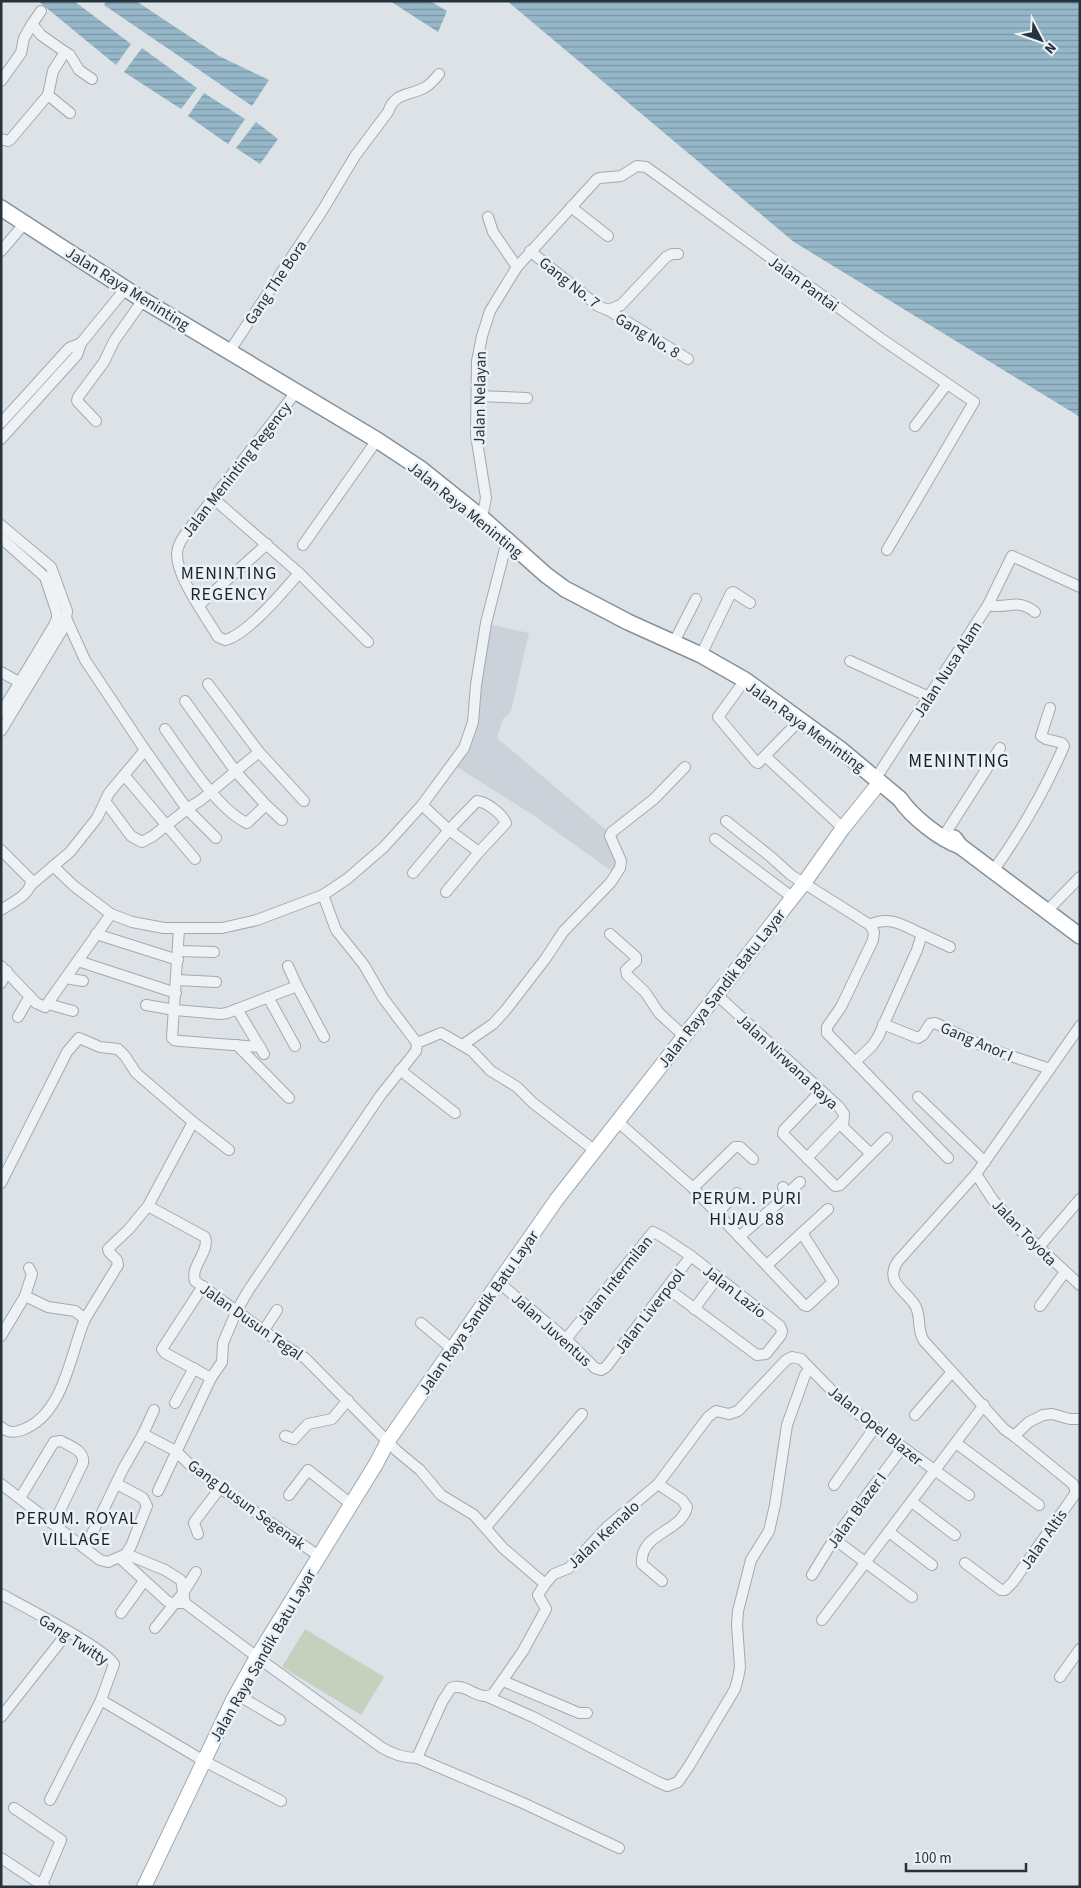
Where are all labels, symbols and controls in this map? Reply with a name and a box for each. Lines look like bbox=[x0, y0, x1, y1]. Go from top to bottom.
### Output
north arrow bbox=[1016, 15, 1066, 65]
text: N bbox=[1039, 38, 1061, 58]
street label: Gang The Bora bbox=[239, 236, 312, 329]
street label: Jalan Raya Meninting bbox=[61, 242, 194, 336]
street label: Jalan Pantai bbox=[764, 251, 843, 317]
street label: Gang No. 7 bbox=[534, 252, 605, 314]
street label: Gang No. 8 bbox=[611, 308, 684, 364]
street label: Jalan Nelayan bbox=[468, 351, 492, 445]
street label: Jalan Meninting Regency bbox=[177, 397, 297, 542]
street label: Jalan Raya Meninting bbox=[403, 456, 528, 563]
district label: MENINTING REGENCY bbox=[181, 561, 277, 607]
street label: Jalan Nusa Alam bbox=[908, 617, 987, 722]
street label: Jalan Raya Meninting bbox=[741, 676, 870, 778]
district label: MENINTING bbox=[908, 748, 1010, 775]
street label: Jalan Raya Sandik Batu Layar bbox=[653, 904, 791, 1073]
street label: Jalan Nirwana Raya bbox=[732, 1009, 843, 1115]
street label: Gang Anor I bbox=[937, 1017, 1016, 1067]
district label: PERUM. PURI HIJAU 88 bbox=[692, 1186, 802, 1232]
street label: Jalan Toyota bbox=[987, 1195, 1062, 1271]
street label: Jalan Raya Sandik Batu Layar bbox=[414, 1226, 544, 1399]
street label: Jalan Intermilan bbox=[572, 1231, 658, 1330]
street label: Jalan Lazio bbox=[698, 1260, 771, 1324]
street label: Jalan Liverpool bbox=[609, 1264, 690, 1359]
street label: Jalan Dusun Tegal bbox=[196, 1278, 307, 1366]
street label: Jalan Juventus bbox=[506, 1288, 596, 1372]
street label: Jalan Opel Blazer bbox=[823, 1381, 928, 1471]
street label: Gang Dusun Segenak bbox=[183, 1455, 310, 1555]
street label: Jalan Blazer I bbox=[822, 1468, 892, 1553]
street label: Jalan Kemalo bbox=[563, 1496, 644, 1574]
street label: Jalan Altis bbox=[1015, 1505, 1073, 1574]
district label: PERUM. ROYAL VILLAGE bbox=[15, 1506, 139, 1552]
street label: Jalan Raya Sandik Batu Layar bbox=[204, 1565, 322, 1746]
street label: Gang Twitty bbox=[34, 1609, 113, 1671]
scale bar bbox=[906, 1840, 1026, 1872]
text: 100 m bbox=[914, 1848, 952, 1869]

